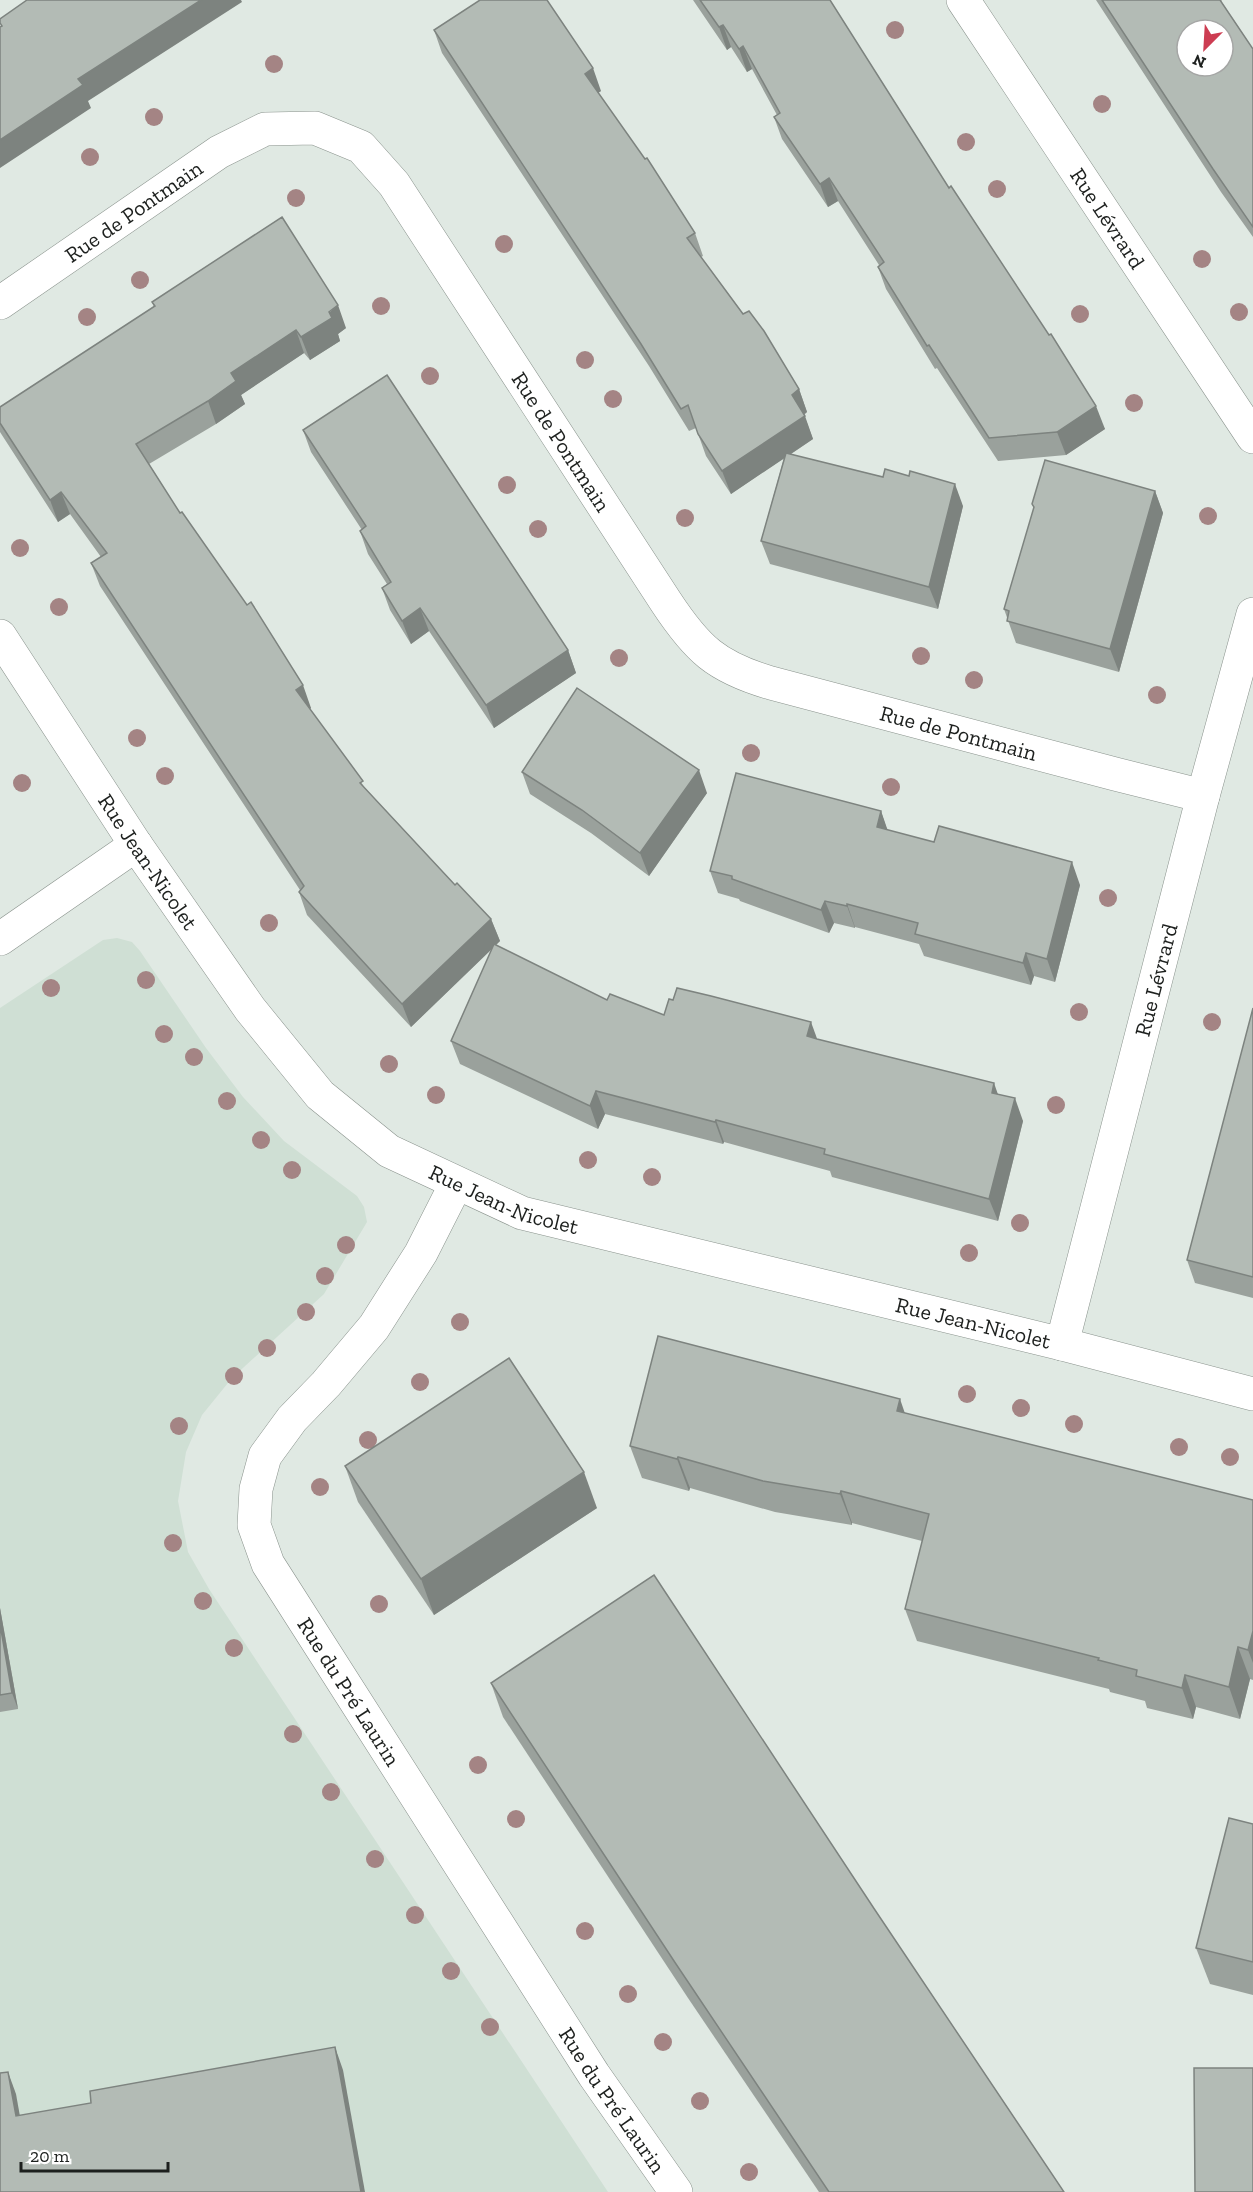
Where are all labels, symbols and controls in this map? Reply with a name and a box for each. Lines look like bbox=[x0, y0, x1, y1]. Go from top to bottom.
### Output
north arrow bbox=[1175, 18, 1235, 78]
text: N bbox=[1190, 50, 1209, 72]
street label: Rue de Pontmain bbox=[60, 154, 208, 268]
street label: Rue Lévrard bbox=[1064, 163, 1151, 274]
street label: Rue de Pontmain bbox=[506, 367, 617, 517]
street label: Rue de Pontmain bbox=[877, 699, 1040, 767]
street label: Rue Jean-Nicolet bbox=[92, 789, 204, 936]
street label: Rue Lévrard bbox=[1129, 921, 1184, 1039]
street label: Rue Jean-Nicolet bbox=[425, 1159, 582, 1240]
street label: Rue Jean-Nicolet bbox=[893, 1291, 1054, 1355]
street label: Rue du Pré Laurin bbox=[292, 1612, 406, 1771]
street label: Rue du Pré Laurin bbox=[553, 2022, 672, 2179]
scale bar bbox=[21, 2135, 168, 2173]
text: 20 m bbox=[30, 2145, 70, 2167]

